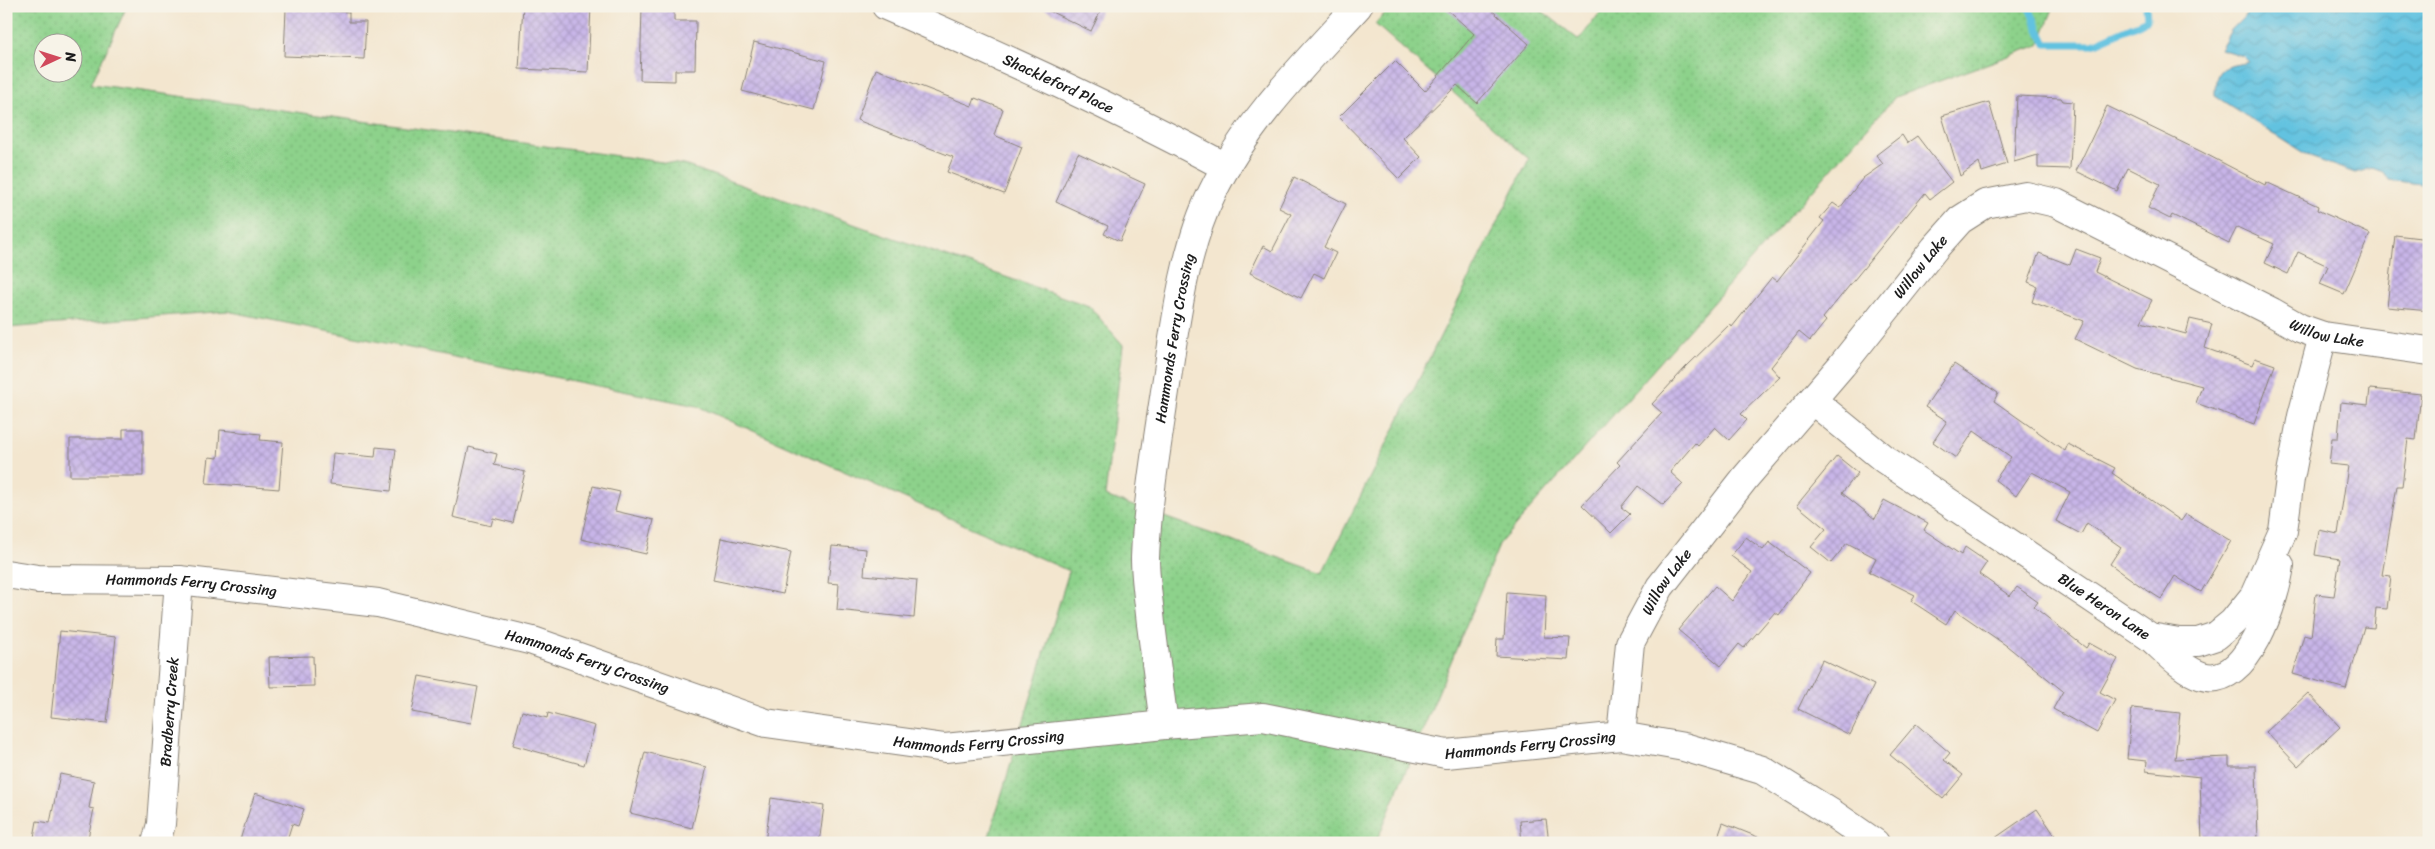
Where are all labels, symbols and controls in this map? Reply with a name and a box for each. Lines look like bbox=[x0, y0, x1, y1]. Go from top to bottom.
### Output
north arrow bbox=[32, 32, 82, 82]
street label: Shackleford Place bbox=[998, 46, 1119, 121]
text: N bbox=[58, 50, 83, 63]
street label: Willow Lake bbox=[1886, 228, 1955, 304]
street label: Hammonds Ferry Crossing bbox=[1147, 250, 1203, 425]
street label: Willow Lake bbox=[2284, 311, 2366, 355]
street label: Willow Lake bbox=[1634, 542, 1699, 620]
street label: Hammonds Ferry Crossing bbox=[106, 566, 279, 604]
street label: Blue Heron Lane bbox=[2053, 566, 2156, 647]
street label: Hammonds Ferry Crossing bbox=[502, 622, 673, 701]
street label: Bradberry Creek bbox=[152, 656, 186, 768]
street label: Hammonds Ferry Crossing bbox=[892, 722, 1066, 761]
street label: Hammonds Ferry Crossing bbox=[1443, 724, 1618, 767]

